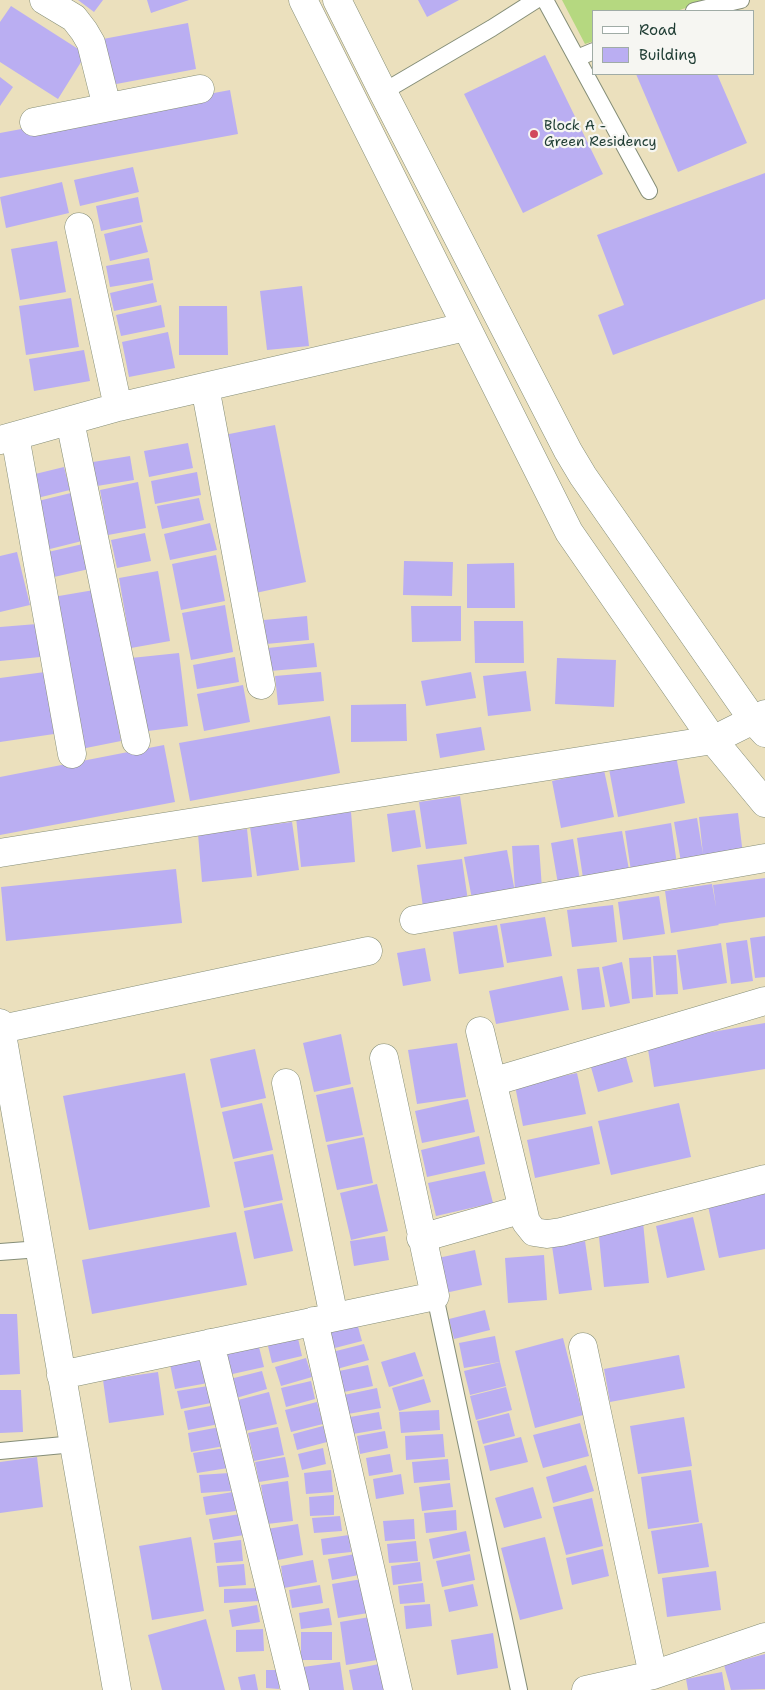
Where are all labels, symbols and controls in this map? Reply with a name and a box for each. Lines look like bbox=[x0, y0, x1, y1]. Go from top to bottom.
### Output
legend bbox=[592, 10, 755, 75]
text: Road bbox=[639, 20, 677, 40]
text: Building bbox=[639, 45, 696, 65]
place label: Block A - Green Residency bbox=[544, 118, 657, 150]
marker: Block A - Green Residency bbox=[528, 128, 540, 140]

